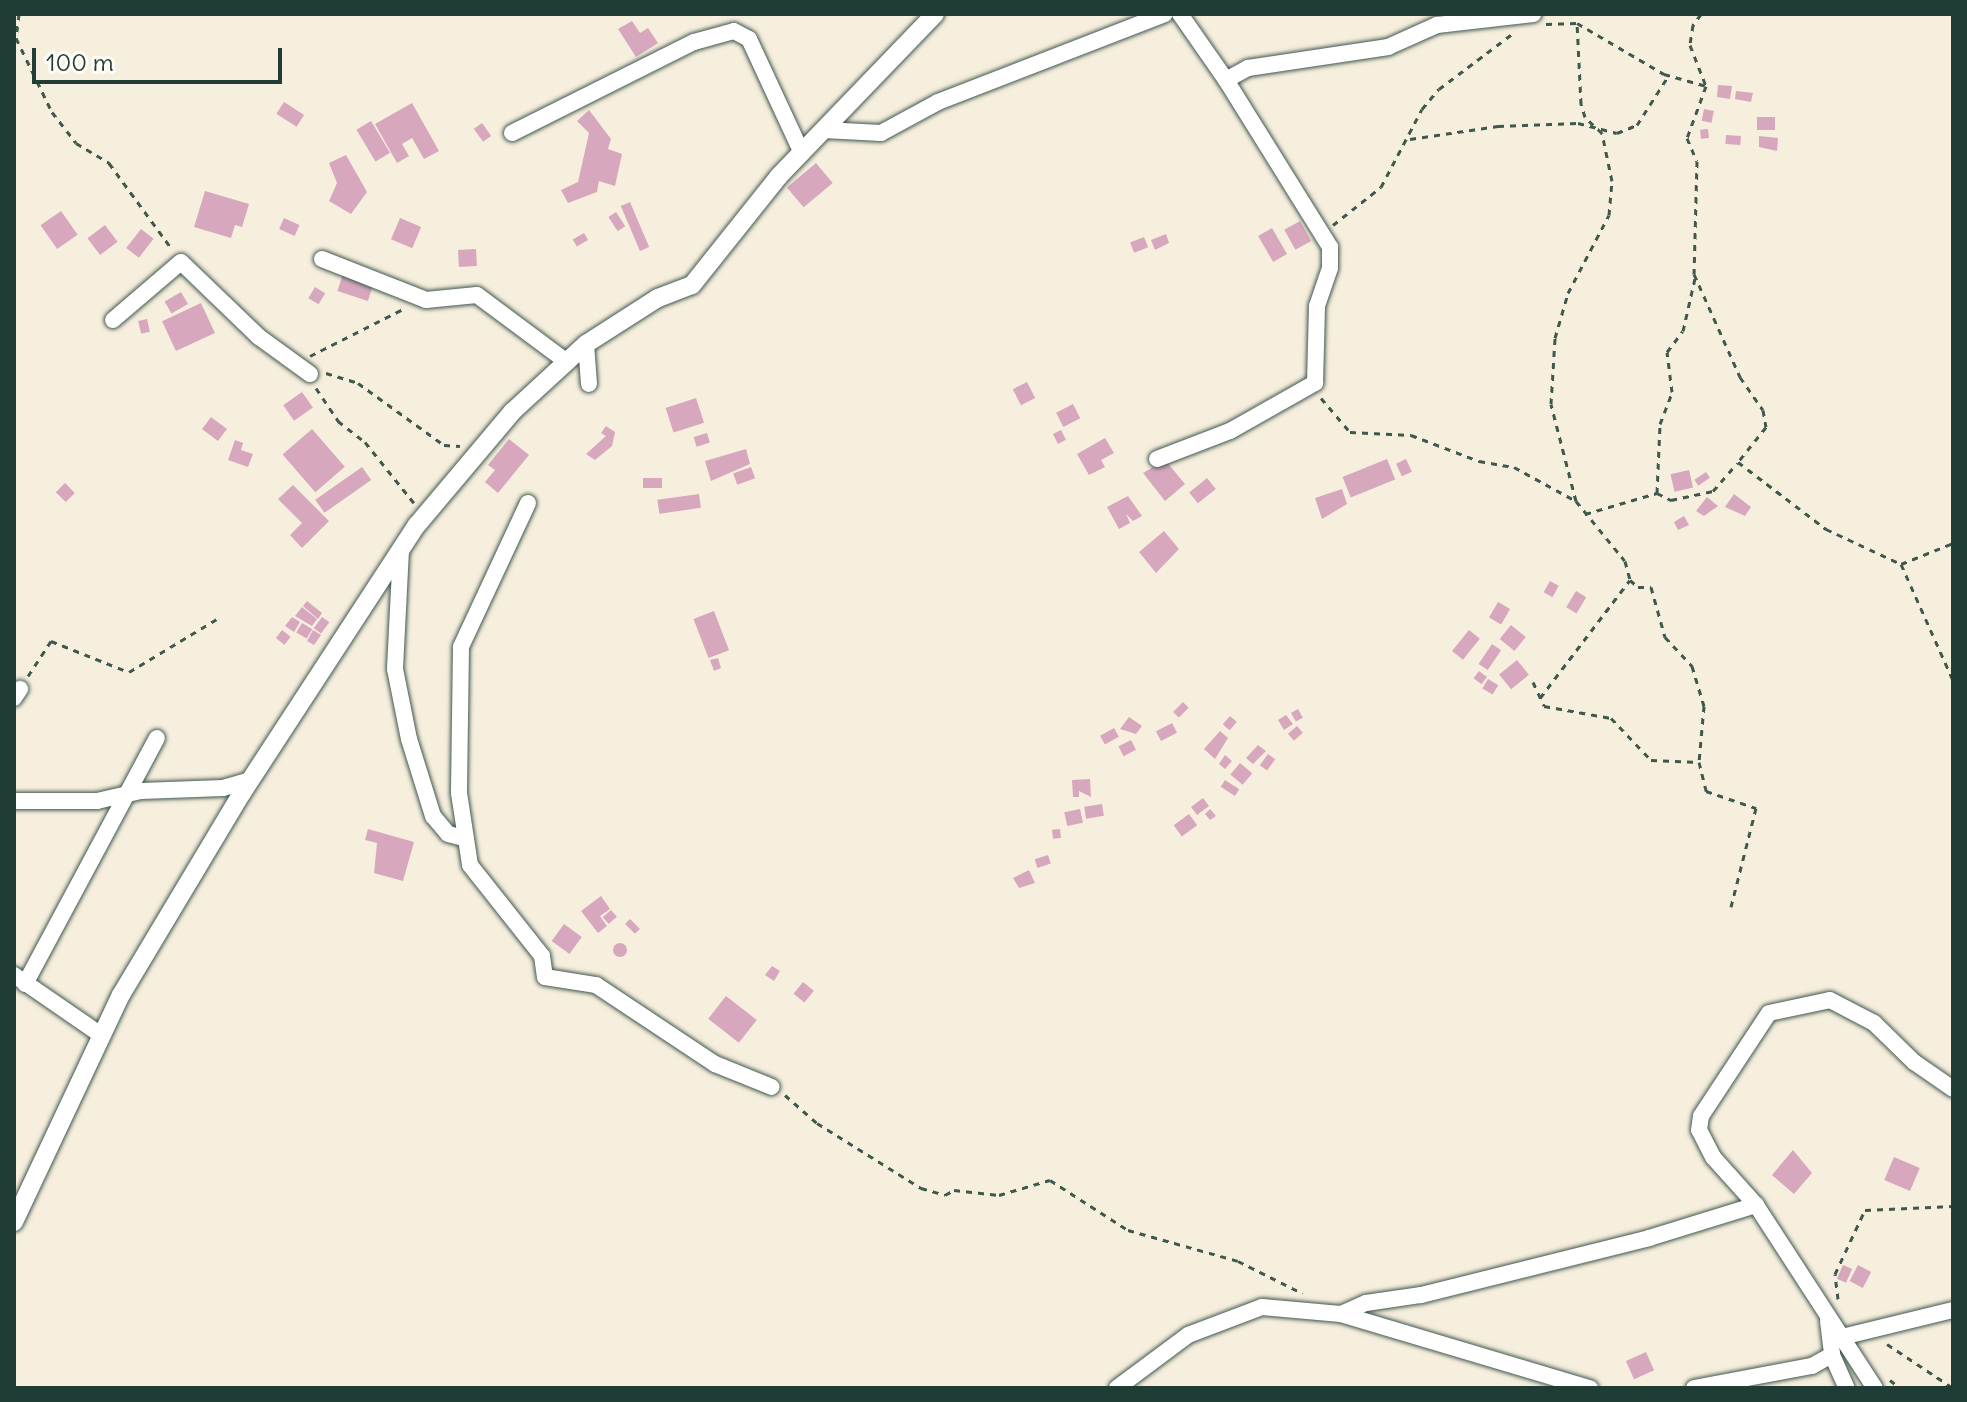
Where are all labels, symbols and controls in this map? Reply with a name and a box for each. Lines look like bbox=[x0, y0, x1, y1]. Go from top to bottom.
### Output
scale bar bbox=[36, 32, 286, 82]
text: 100 m bbox=[46, 47, 114, 77]

